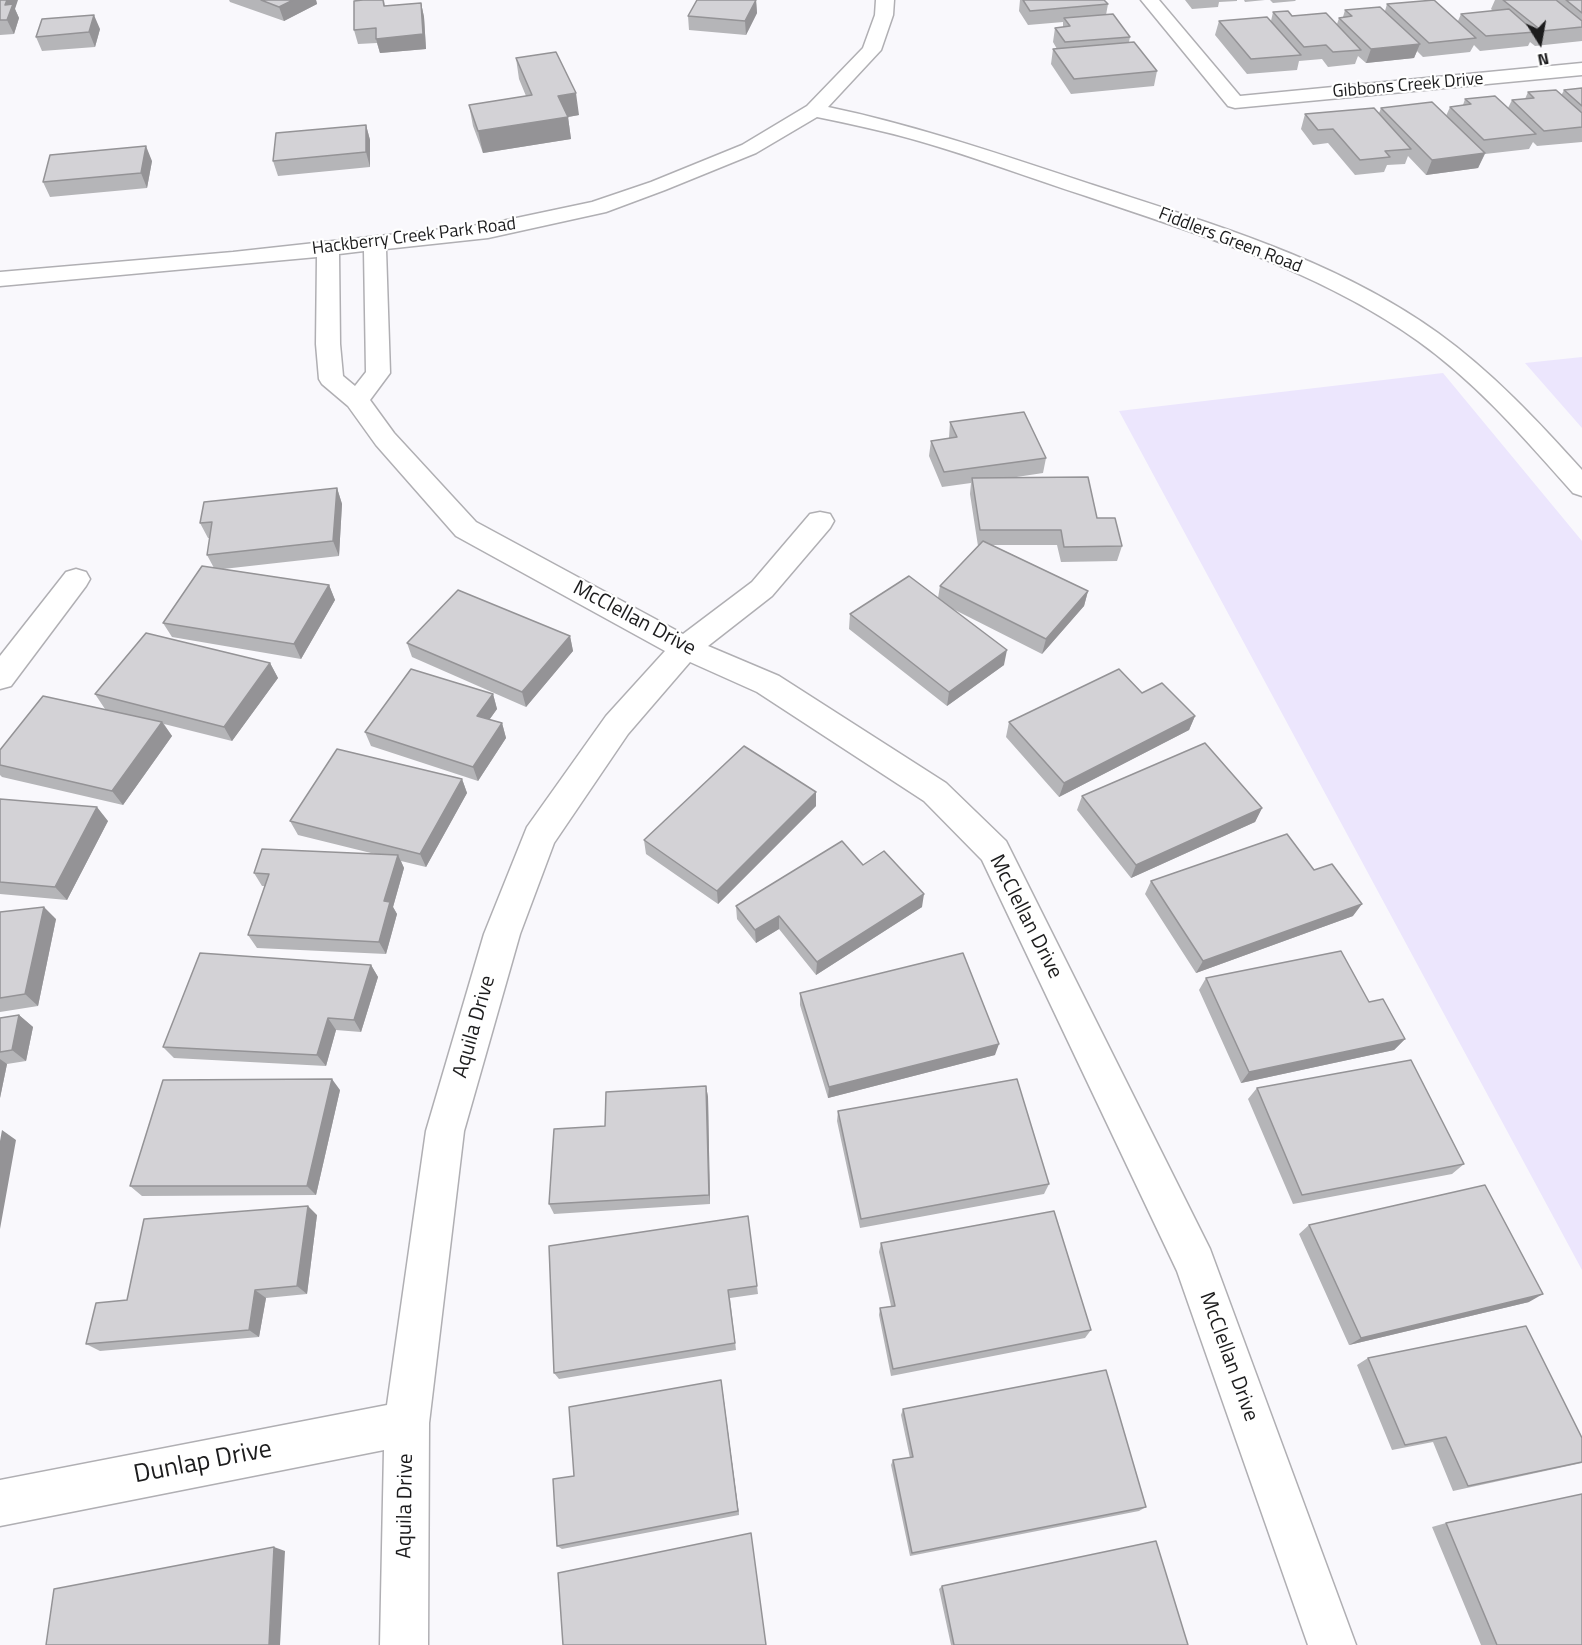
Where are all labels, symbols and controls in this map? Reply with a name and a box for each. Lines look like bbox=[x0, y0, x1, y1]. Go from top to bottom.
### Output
north arrow bbox=[1510, 12, 1570, 72]
text: N bbox=[1536, 47, 1551, 73]
street label: Gibbons Creek Drive bbox=[1332, 69, 1484, 103]
street label: Fiddlers Green Road bbox=[1155, 204, 1305, 278]
street label: Hackberry Creek Park Road bbox=[311, 214, 517, 260]
street label: McClellan Drive bbox=[568, 576, 700, 662]
street label: McClellan Drive bbox=[983, 851, 1067, 983]
street label: Aquila Drive bbox=[448, 973, 502, 1081]
street label: McClellan Drive bbox=[1193, 1289, 1263, 1425]
street label: Dunlap Drive bbox=[131, 1434, 275, 1492]
street label: Aquila Drive bbox=[392, 1453, 420, 1559]

